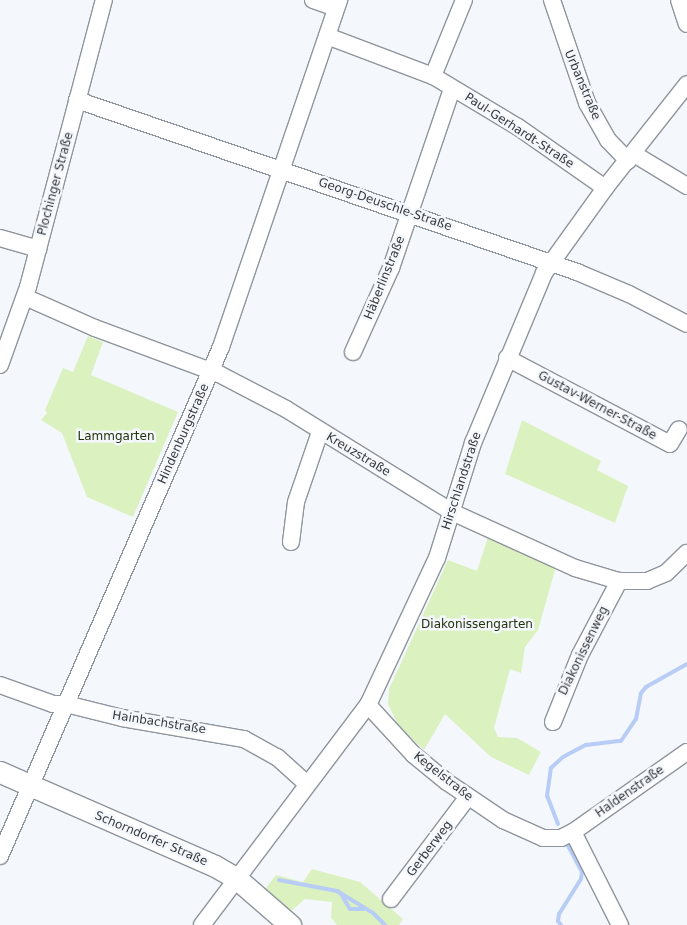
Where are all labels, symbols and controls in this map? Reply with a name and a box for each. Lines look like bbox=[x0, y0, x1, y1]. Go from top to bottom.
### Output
street label: Urbanstraße bbox=[561, 48, 603, 122]
street label: Paul-Gerhardt-Straße bbox=[462, 90, 576, 172]
street label: Plochinger Straße bbox=[35, 131, 77, 237]
street label: Georg-Deuschle-Straße bbox=[316, 175, 454, 235]
street label: Häberlinstraße bbox=[362, 234, 408, 322]
street label: Gustav-Werner-Straße bbox=[535, 369, 659, 443]
street label: Hindenburgstraße bbox=[155, 382, 213, 486]
park label: Lammgarten bbox=[77, 430, 155, 444]
street label: Kreuzstraße bbox=[323, 430, 393, 480]
street label: Hirschlandstraße bbox=[439, 430, 485, 532]
street label: Diakonissenweg bbox=[556, 604, 612, 698]
park label: Diakonissengarten bbox=[421, 618, 533, 632]
street label: Hainbachstraße bbox=[111, 708, 207, 738]
street label: Kegelstraße bbox=[411, 749, 475, 805]
street label: Haldenstraße bbox=[593, 763, 667, 821]
street label: Schorndorfer Straße bbox=[92, 809, 210, 869]
street label: Gerberweg bbox=[404, 818, 456, 880]

